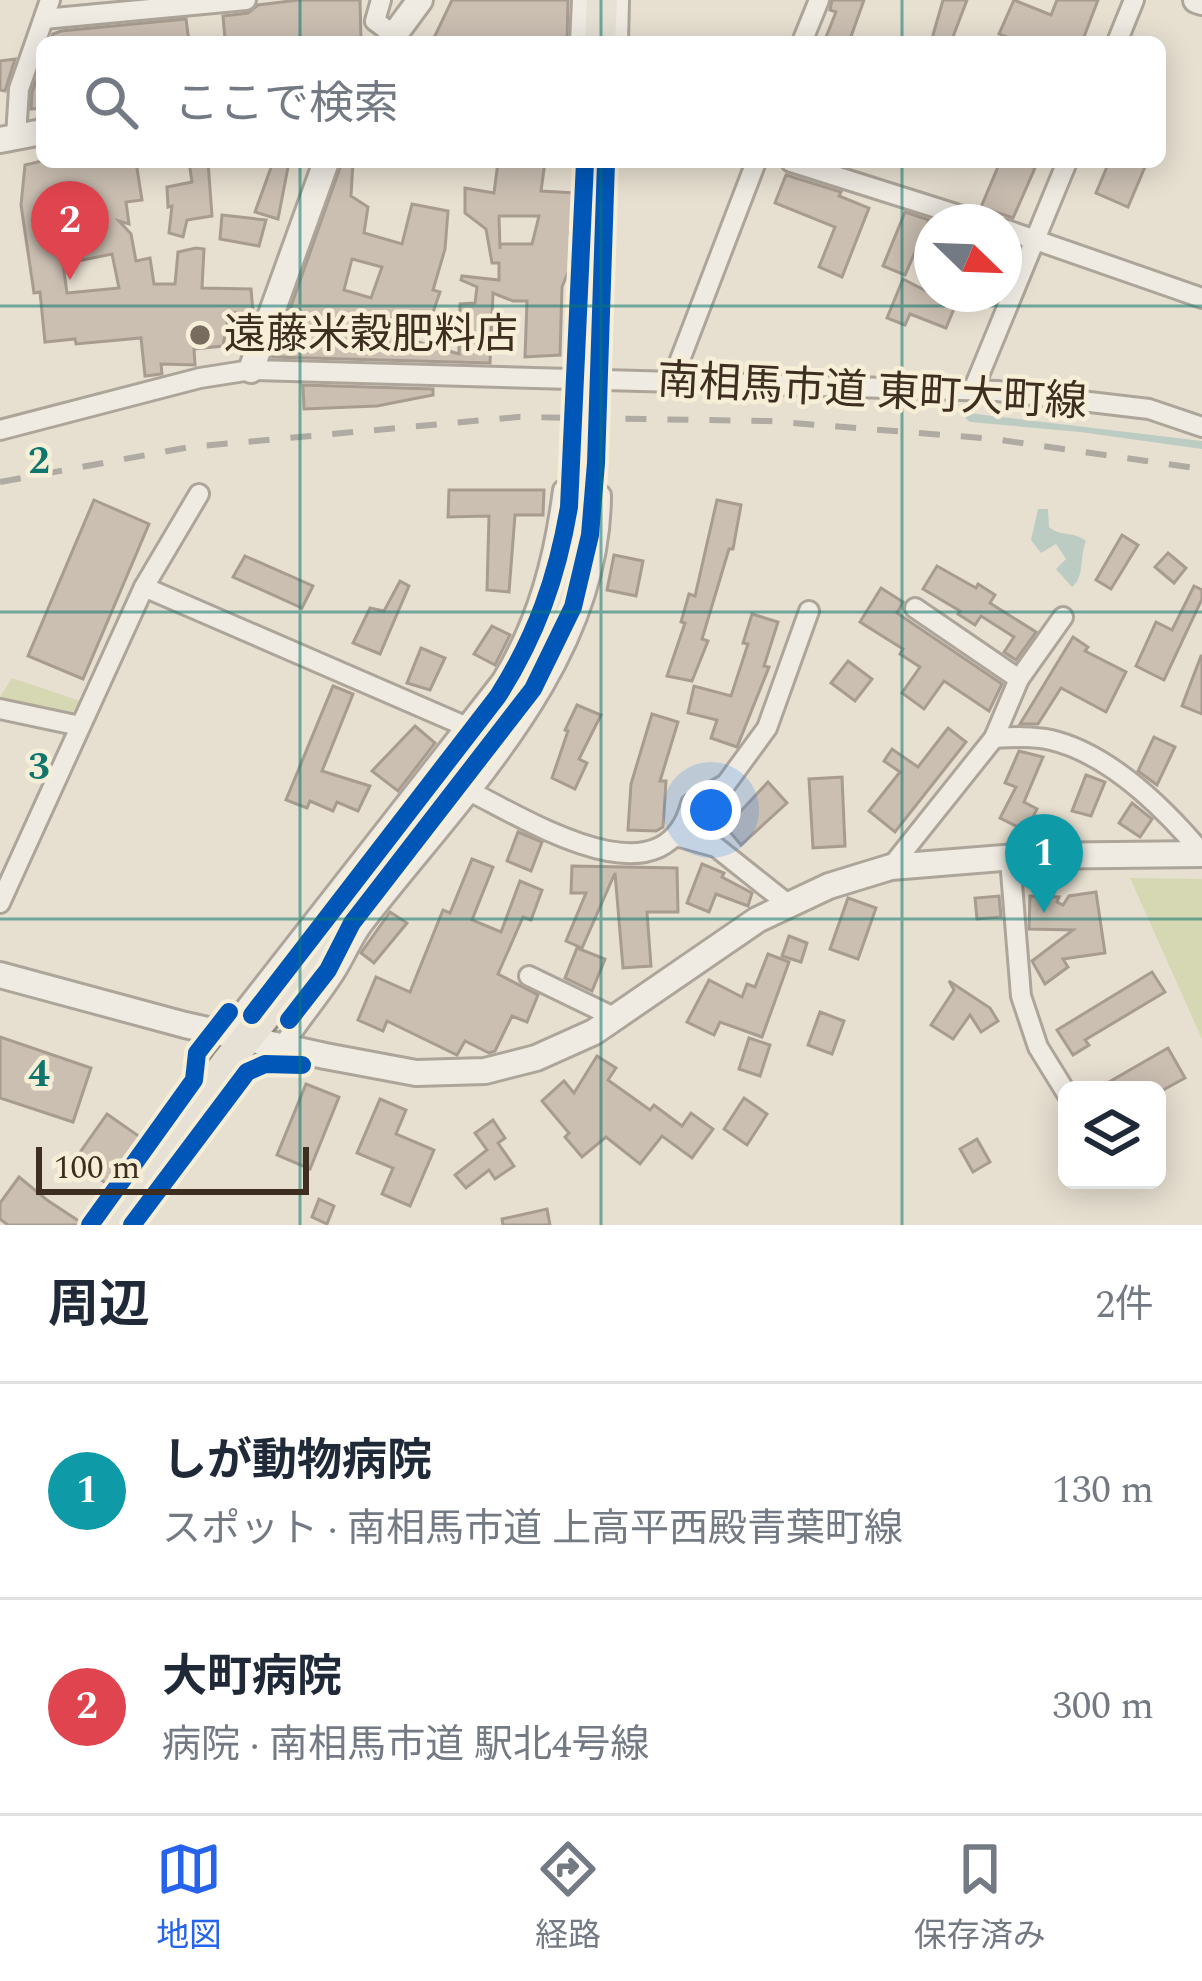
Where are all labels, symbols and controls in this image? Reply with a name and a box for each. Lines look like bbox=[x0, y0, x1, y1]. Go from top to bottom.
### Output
search box bbox=[36, 36, 1166, 168]
icon: search bbox=[78, 69, 144, 135]
text: ここで検索 bbox=[174, 70, 399, 139]
pin: 2 bbox=[31, 181, 109, 280]
north arrow bbox=[914, 204, 1022, 312]
place label: 遠藤米穀肥料店 bbox=[224, 304, 518, 367]
marker: 遠藤米穀肥料店 bbox=[187, 322, 213, 348]
street label: 南相馬市道 東町大町線 bbox=[655, 349, 1089, 435]
text: 2 bbox=[28, 432, 50, 491]
text: 3 bbox=[28, 738, 50, 797]
your location bbox=[681, 780, 741, 840]
pin: 1 bbox=[1005, 814, 1083, 913]
text: 4 bbox=[28, 1045, 50, 1104]
map controls bbox=[1058, 1081, 1166, 1189]
button: layers bbox=[1058, 1081, 1166, 1189]
scale bar bbox=[36, 1141, 309, 1194]
text: 100 m bbox=[54, 1143, 140, 1193]
text: 周辺 bbox=[48, 1267, 150, 1345]
text: 2件 bbox=[1095, 1276, 1154, 1335]
text: しが動物病院 bbox=[162, 1427, 432, 1496]
text: 1 bbox=[76, 1461, 98, 1520]
text: 130 m bbox=[1052, 1461, 1154, 1520]
text: スポット · 南相馬市道 上高平西殿青葉町線 bbox=[162, 1500, 903, 1559]
text: 大町病院 bbox=[162, 1643, 342, 1712]
text: 2 bbox=[76, 1677, 98, 1736]
text: 300 m bbox=[1052, 1677, 1154, 1736]
text: 病院 · 南相馬市道 駅北4号線 bbox=[162, 1716, 650, 1775]
tab: 地図 bbox=[156, 1836, 222, 1961]
tab: 経路 bbox=[535, 1836, 601, 1961]
tab: 保存済み bbox=[914, 1836, 1046, 1961]

